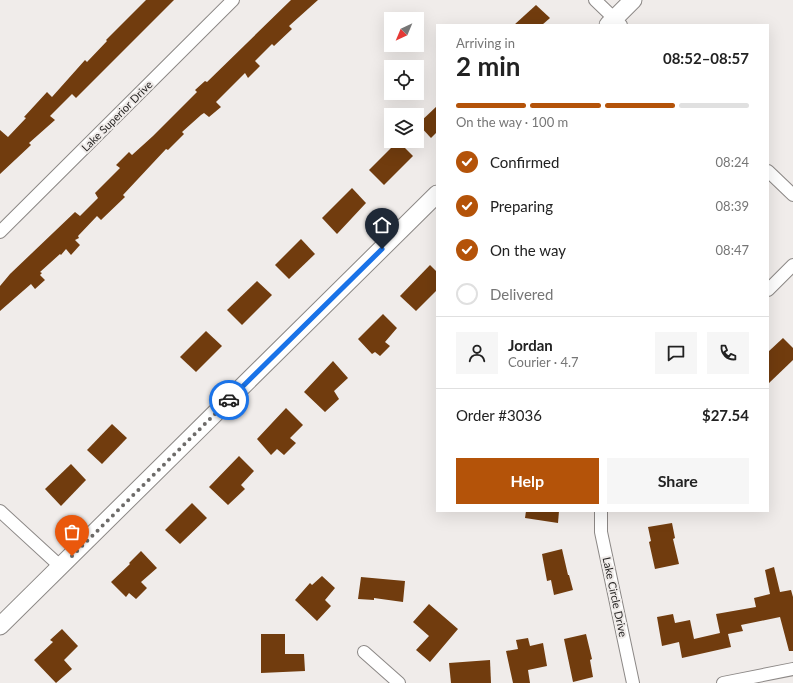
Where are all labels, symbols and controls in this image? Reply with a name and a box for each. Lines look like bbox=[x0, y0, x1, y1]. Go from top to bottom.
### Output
north arrow bbox=[384, 12, 424, 52]
map controls bbox=[384, 12, 424, 148]
text: Arriving in bbox=[456, 35, 515, 51]
text: 08:52–08:57 bbox=[663, 49, 749, 67]
text: 2 min bbox=[456, 50, 520, 82]
button: locate bbox=[384, 60, 424, 100]
street label: Lake Superior Drive bbox=[79, 77, 155, 154]
button: layers bbox=[384, 108, 424, 148]
text: On the way · 100 m bbox=[456, 114, 568, 130]
icon: check bbox=[456, 151, 478, 173]
text: Confirmed bbox=[490, 153, 559, 171]
text: 08:24 bbox=[716, 154, 749, 170]
icon: check bbox=[456, 195, 478, 217]
text: Preparing bbox=[490, 197, 553, 215]
text: 08:39 bbox=[716, 198, 749, 214]
pin bbox=[365, 208, 399, 249]
icon: home bbox=[371, 214, 393, 236]
icon: check bbox=[456, 239, 478, 261]
text: On the way bbox=[490, 241, 566, 259]
text: 08:47 bbox=[716, 242, 749, 258]
text: Delivered bbox=[490, 285, 553, 303]
button: person bbox=[456, 332, 498, 374]
button: chat bbox=[655, 332, 697, 374]
button: phone bbox=[707, 332, 749, 374]
text: Jordan bbox=[508, 336, 553, 354]
text: Courier · 4.7 bbox=[508, 354, 579, 370]
courier bbox=[209, 380, 249, 420]
icon: car bbox=[218, 389, 240, 411]
text: Order #3036 bbox=[456, 406, 542, 424]
text: $27.54 bbox=[702, 406, 749, 424]
button: Help bbox=[456, 458, 599, 504]
button: Share bbox=[607, 458, 749, 504]
pin bbox=[55, 515, 89, 556]
icon: bag bbox=[61, 521, 83, 543]
street label: Lake Circle Drive bbox=[601, 556, 630, 638]

